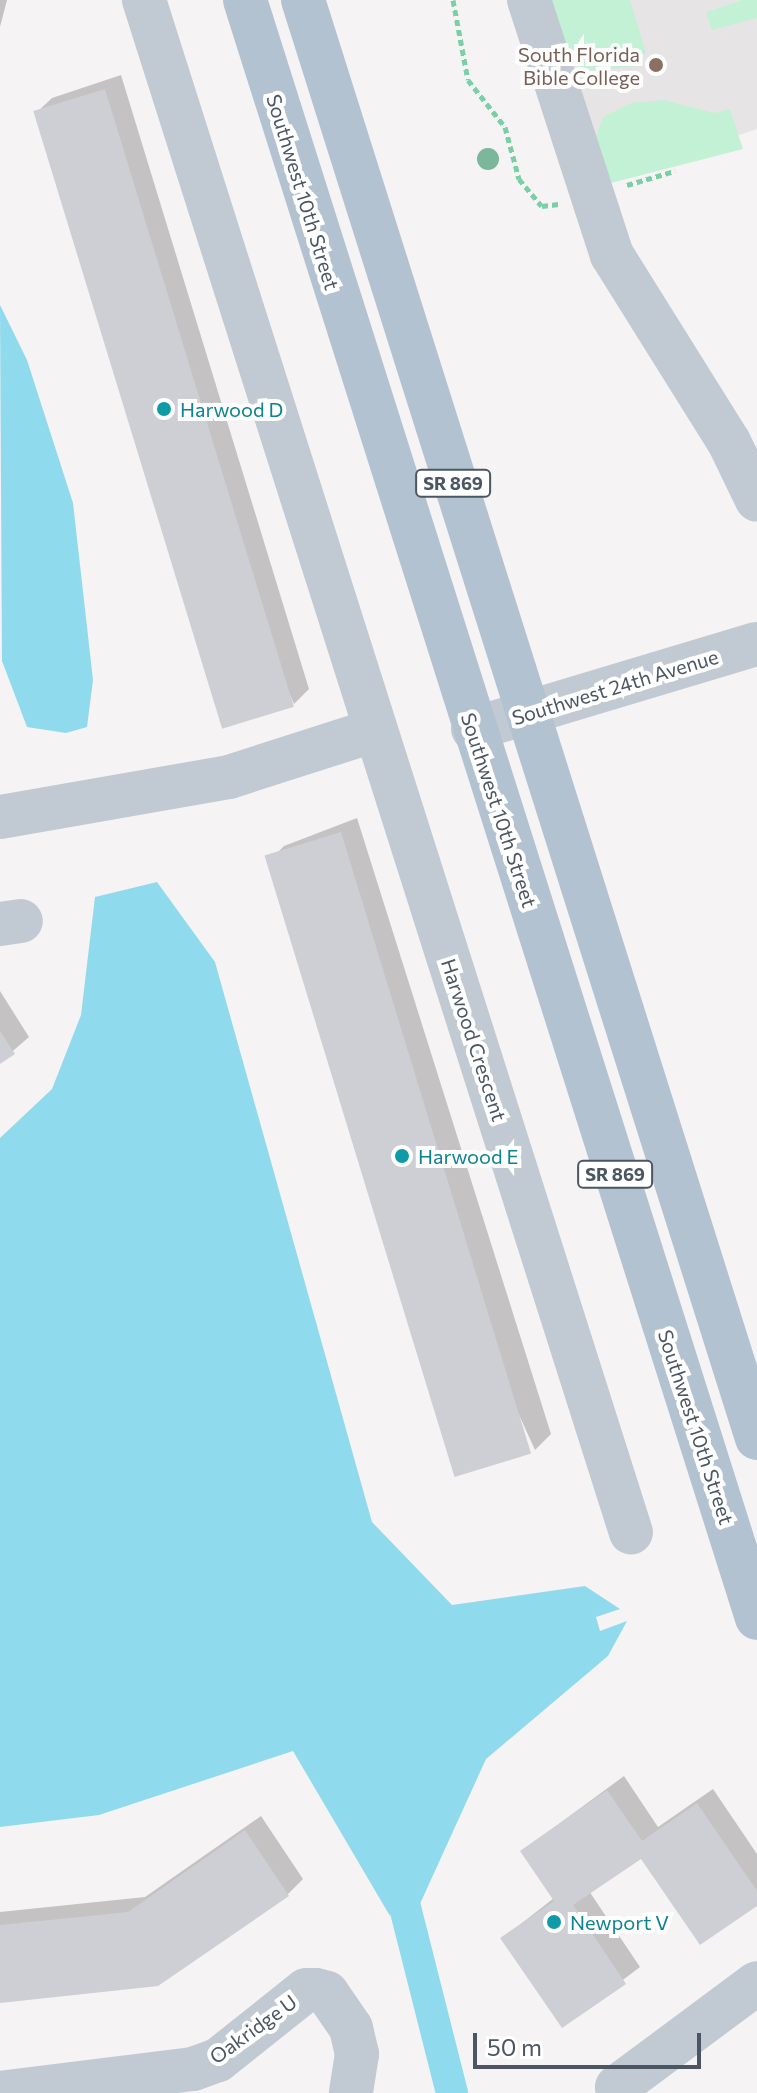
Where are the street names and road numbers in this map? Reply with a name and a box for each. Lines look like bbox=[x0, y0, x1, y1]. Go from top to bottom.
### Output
street label: Southwest 10th Street bbox=[262, 91, 344, 293]
road number: SR 869 bbox=[415, 469, 491, 497]
street label: Southwest 24th Avenue bbox=[509, 644, 721, 730]
street label: Southwest 10th Street bbox=[456, 710, 542, 910]
street label: Harwood Crescent bbox=[436, 956, 512, 1124]
road number: SR 869 bbox=[577, 1160, 653, 1188]
street label: Southwest 10th Street bbox=[653, 1327, 739, 1527]
street label: Oakridge U bbox=[205, 1989, 301, 2069]

